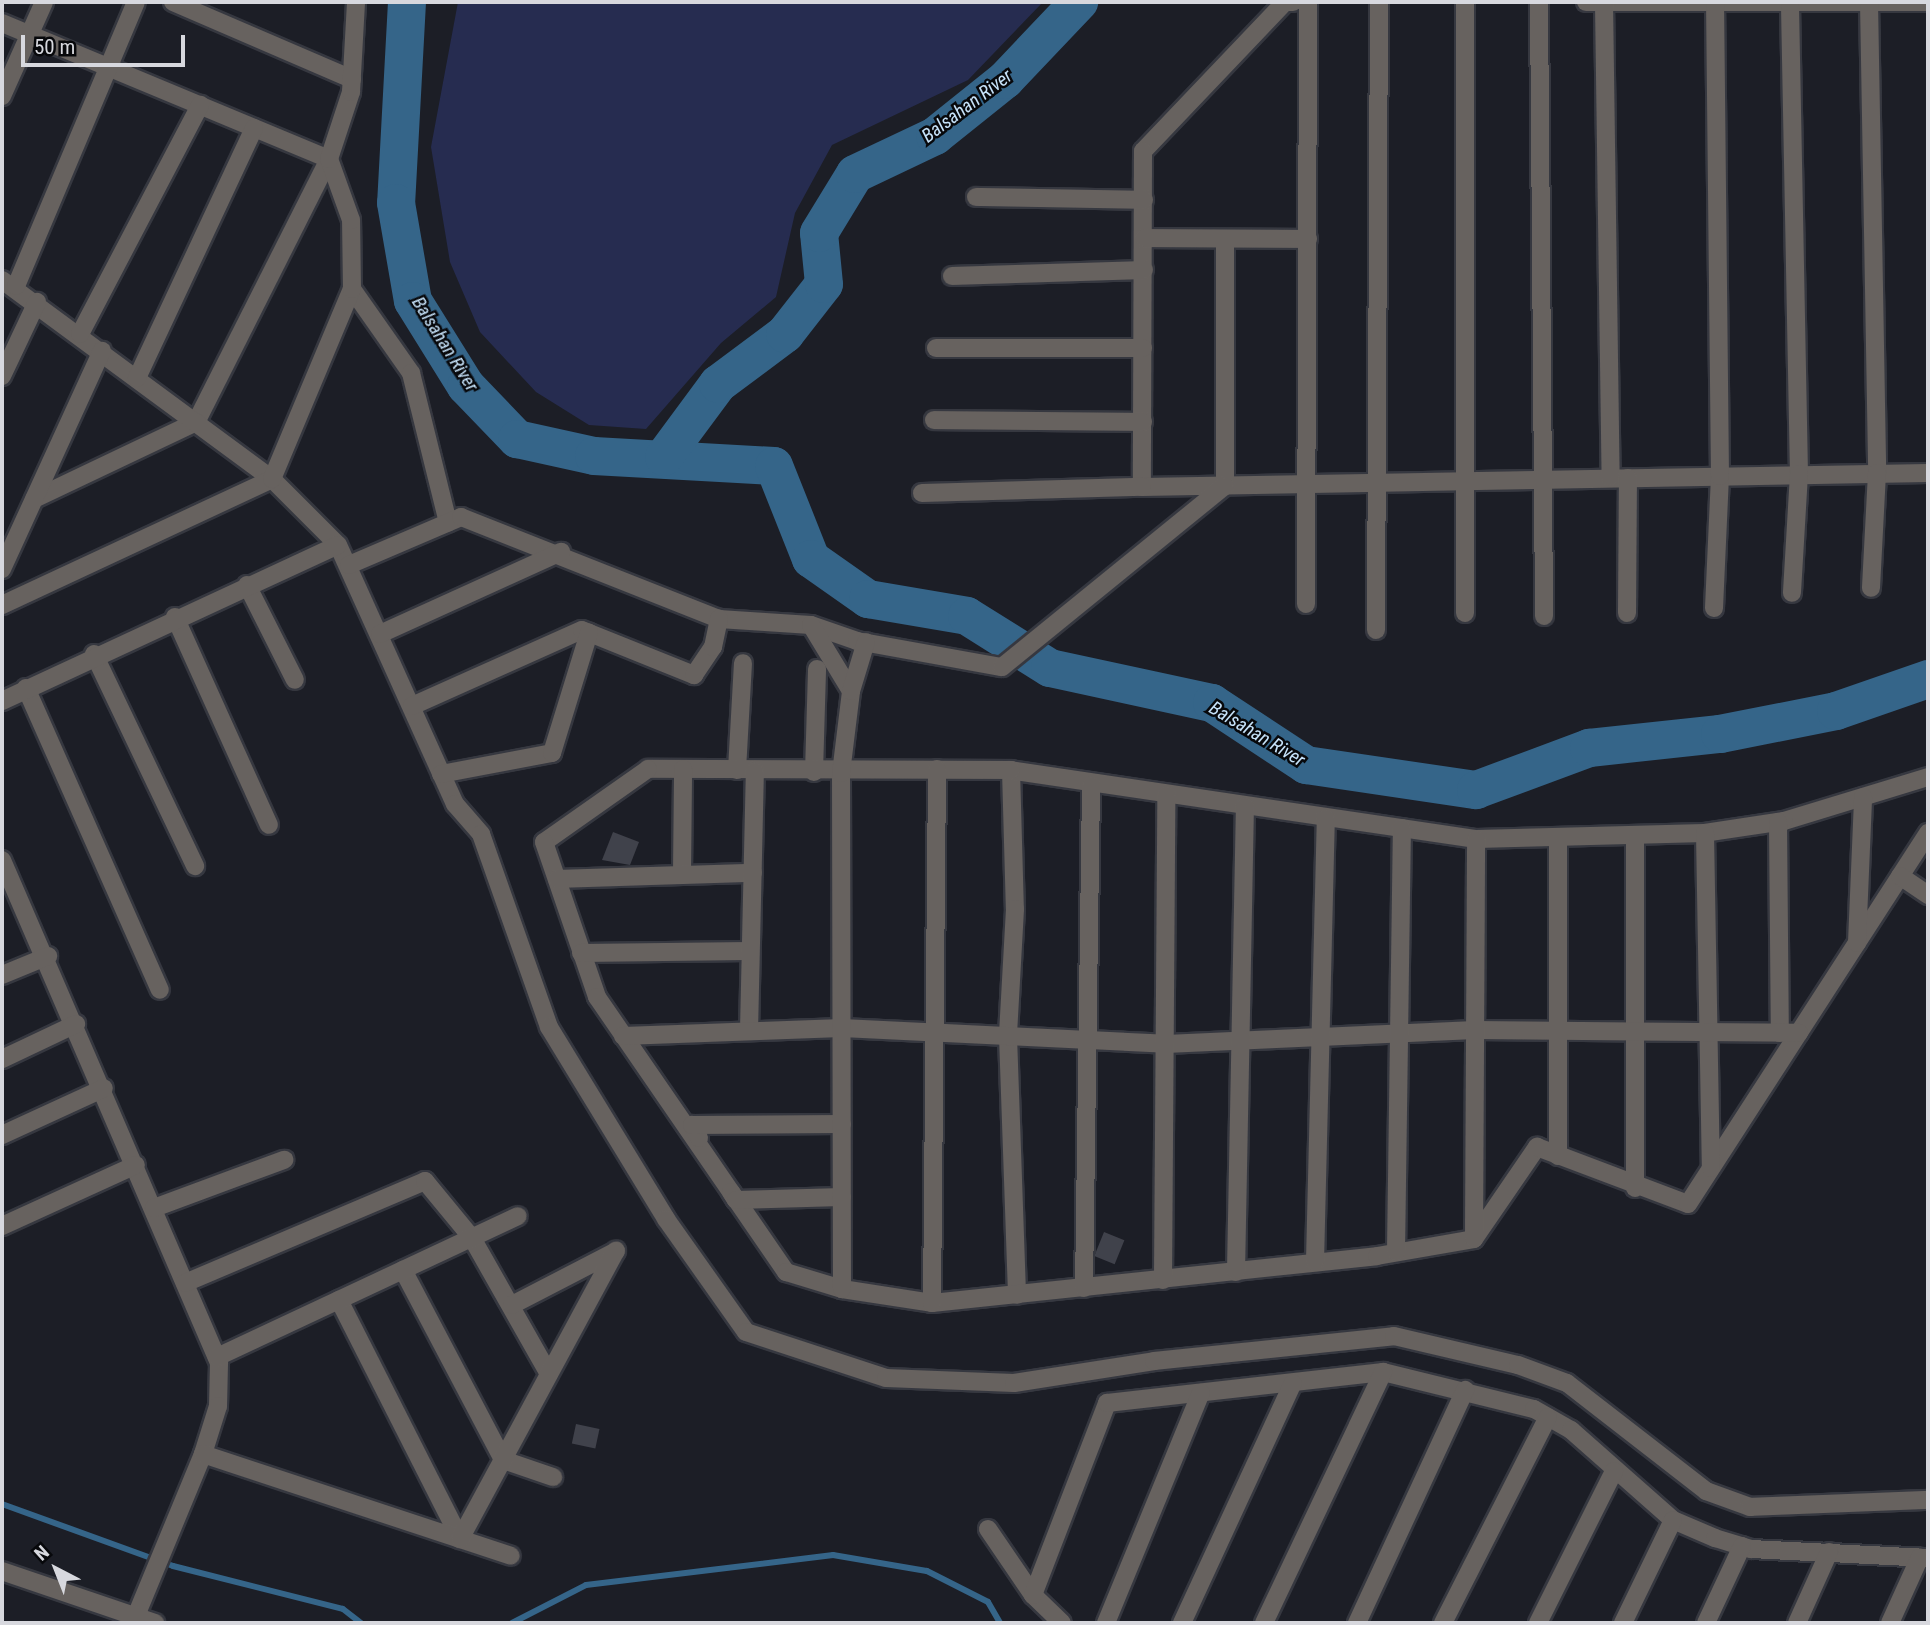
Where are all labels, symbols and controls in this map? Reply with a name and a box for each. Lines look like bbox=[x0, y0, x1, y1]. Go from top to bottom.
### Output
scale bar bbox=[24, 21, 189, 65]
text: 50 m bbox=[34, 35, 75, 59]
water label: Balsahan River bbox=[917, 65, 1017, 147]
water label: Balsahan River bbox=[407, 292, 483, 396]
water label: Balsahan River bbox=[1205, 697, 1309, 771]
north arrow bbox=[21, 1534, 91, 1604]
text: N bbox=[30, 1541, 54, 1565]

